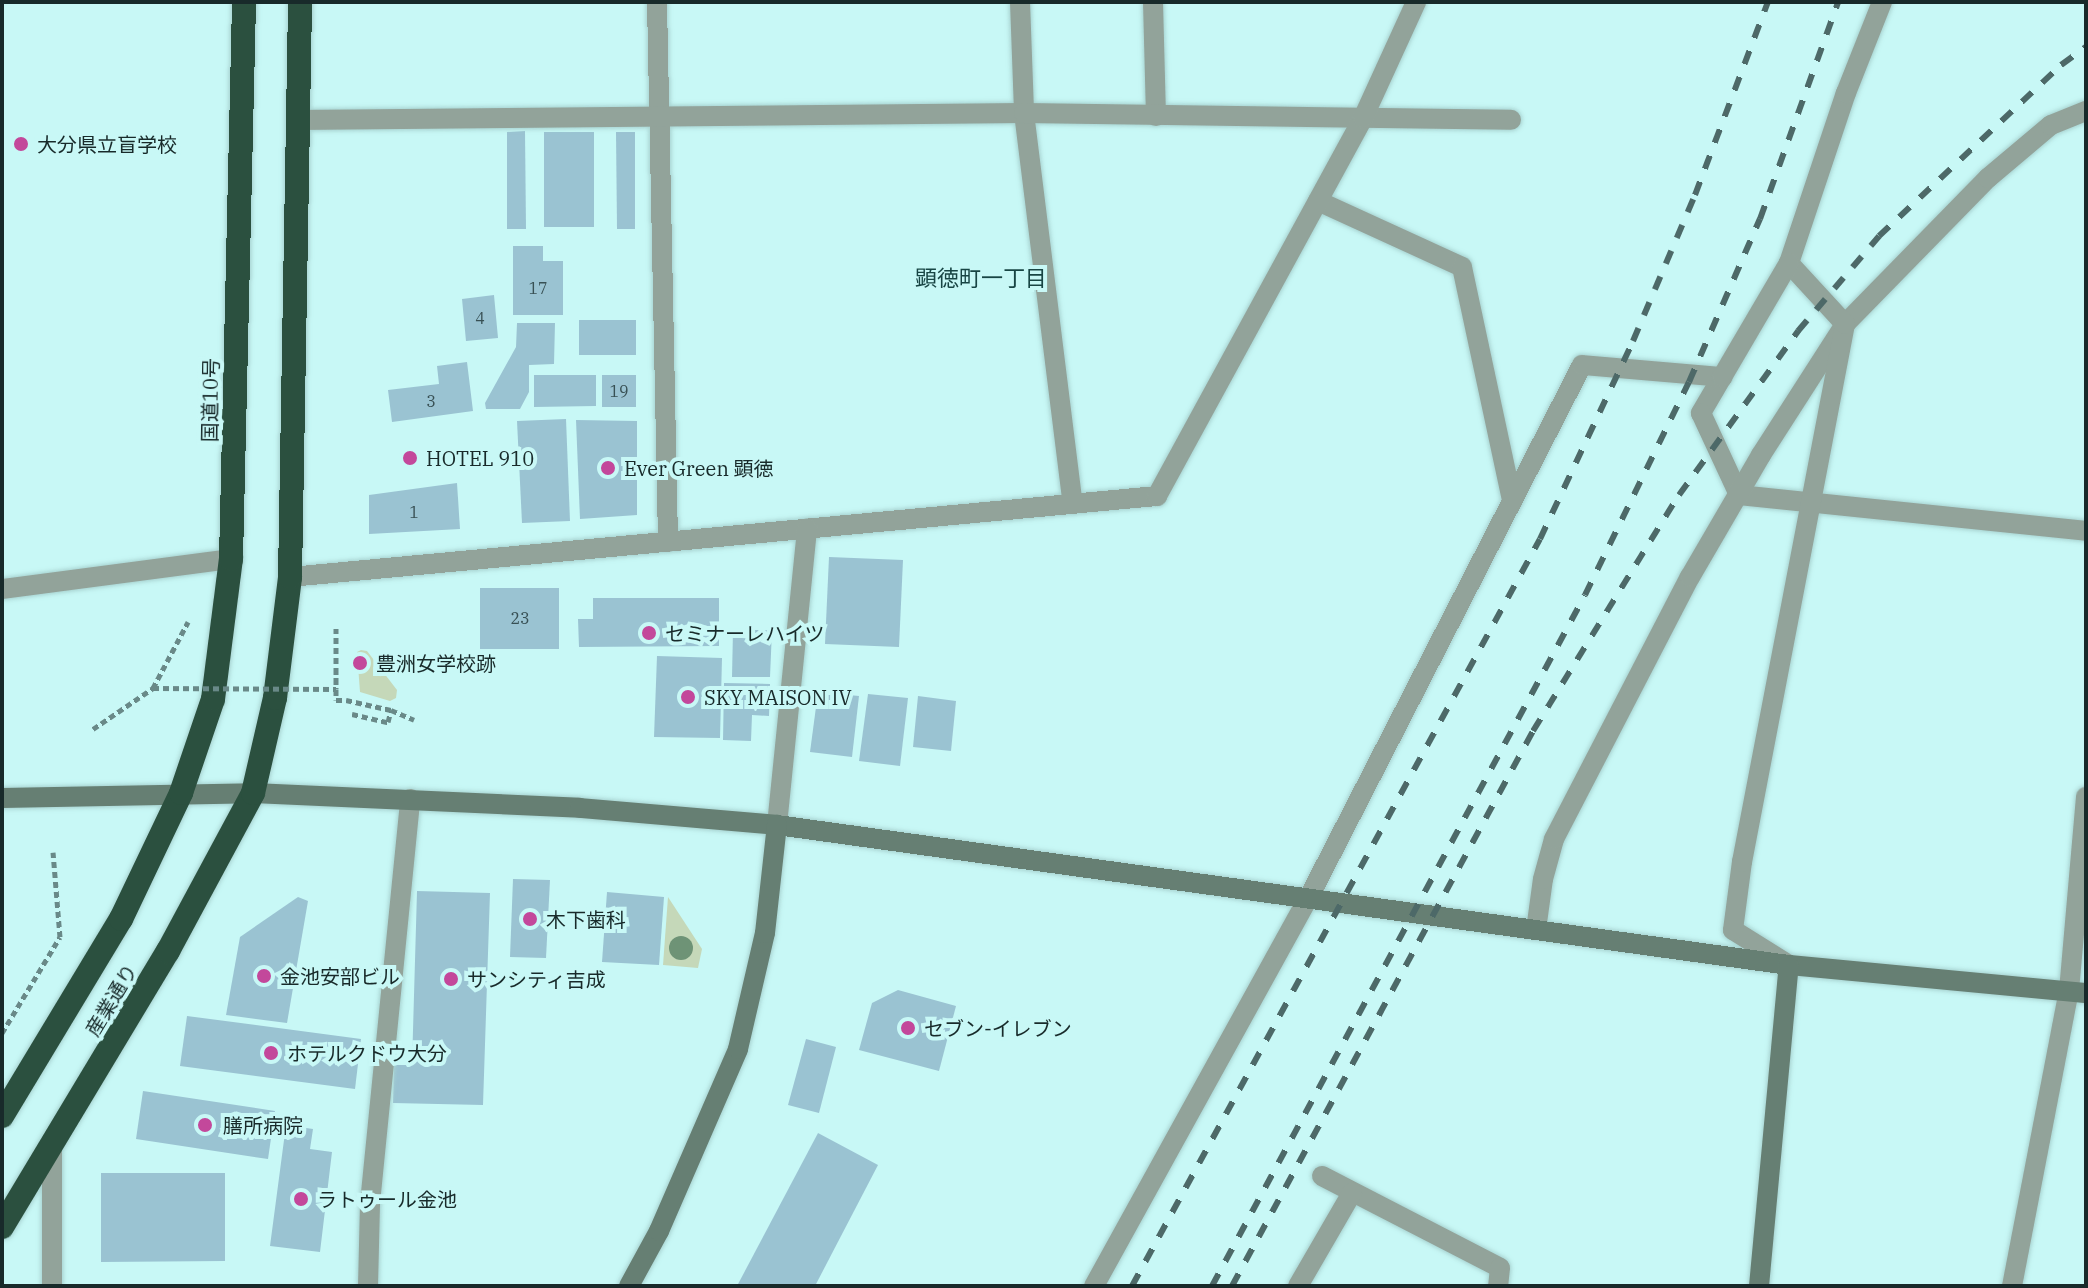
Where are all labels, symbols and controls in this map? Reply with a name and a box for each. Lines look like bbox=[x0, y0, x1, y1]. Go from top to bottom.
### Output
place label: 大分県立盲学校 bbox=[37, 132, 177, 156]
marker: 大分県立盲学校 bbox=[12, 135, 30, 153]
district label: 顕徳町一丁目 bbox=[915, 265, 1047, 291]
house number: 17 bbox=[528, 278, 548, 298]
house number: 4 bbox=[475, 308, 485, 328]
street label: 国道10号 bbox=[197, 358, 223, 442]
house number: 19 bbox=[609, 381, 629, 401]
house number: 3 bbox=[426, 391, 436, 411]
place label: HOTEL 910 bbox=[426, 446, 534, 470]
marker: HOTEL 910 bbox=[401, 449, 419, 467]
place label: Ever Green 顕徳 bbox=[624, 456, 774, 480]
marker: Ever Green 顕徳 bbox=[599, 459, 617, 477]
house number: 1 bbox=[409, 502, 419, 522]
house number: 23 bbox=[510, 608, 530, 628]
place label: セミナーレハイツ bbox=[665, 621, 825, 645]
marker: セミナーレハイツ bbox=[640, 624, 658, 642]
place label: 豊洲女学校跡 bbox=[376, 651, 496, 675]
marker: 豊洲女学校跡 bbox=[351, 654, 369, 672]
place label: SKY MAISON IV bbox=[704, 685, 852, 709]
marker: SKY MAISON IV bbox=[679, 688, 697, 706]
place label: 木下歯科 bbox=[546, 907, 626, 931]
marker: 木下歯科 bbox=[521, 910, 539, 928]
street label: 産業通り bbox=[80, 960, 142, 1040]
place label: 金池安部ビル bbox=[280, 964, 400, 988]
marker: 金池安部ビル bbox=[255, 967, 273, 985]
place label: サンシティ吉成 bbox=[467, 967, 607, 991]
marker: サンシティ吉成 bbox=[442, 970, 460, 988]
place label: セブン-イレブン bbox=[924, 1016, 1072, 1040]
marker: セブン-イレブン bbox=[899, 1019, 917, 1037]
place label: ホテルクドウ大分 bbox=[287, 1041, 447, 1065]
marker: ホテルクドウ大分 bbox=[262, 1044, 280, 1062]
place label: 膳所病院 bbox=[223, 1113, 303, 1137]
marker: 膳所病院 bbox=[194, 1114, 216, 1136]
place label: ラトゥール金池 bbox=[317, 1187, 457, 1211]
marker: ラトゥール金池 bbox=[292, 1190, 310, 1208]

